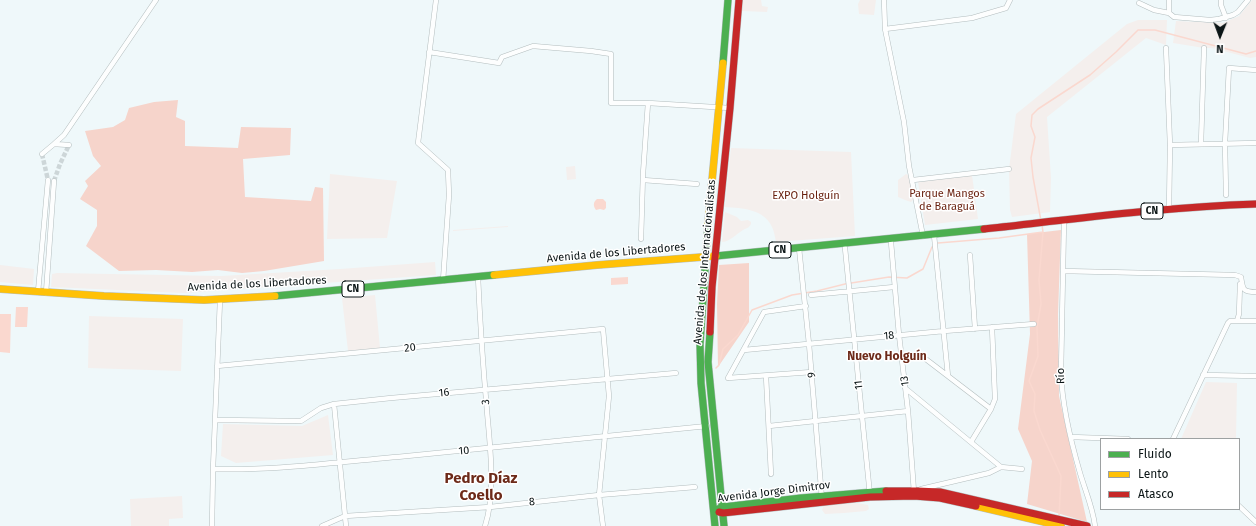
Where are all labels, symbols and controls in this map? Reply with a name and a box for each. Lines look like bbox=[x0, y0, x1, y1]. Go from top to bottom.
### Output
north arrow bbox=[1200, 16, 1240, 56]
text: N bbox=[1216, 42, 1224, 55]
street label: Avenida de los Internacionalistas bbox=[691, 179, 719, 345]
park label: Parque Mangos de Baraguá bbox=[909, 187, 985, 213]
park label: EXPO Holguín bbox=[772, 189, 840, 203]
road number: CN bbox=[1141, 203, 1163, 219]
street label: Avenida de los Libertadores bbox=[546, 240, 686, 266]
road number: CN bbox=[769, 242, 791, 258]
street label: Avenida de los Libertadores bbox=[187, 274, 327, 294]
road number: CN bbox=[342, 281, 364, 297]
street label: 18 bbox=[883, 329, 895, 343]
street label: 20 bbox=[404, 341, 416, 355]
district label: Nuevo Holguín bbox=[847, 350, 927, 364]
street label: Río bbox=[1054, 368, 1068, 384]
street label: 9 bbox=[805, 372, 819, 378]
street label: 13 bbox=[898, 375, 912, 387]
street label: 11 bbox=[852, 380, 866, 390]
street label: 16 bbox=[438, 386, 450, 400]
street label: 3 bbox=[479, 399, 493, 405]
legend bbox=[1100, 438, 1240, 510]
street label: 10 bbox=[458, 444, 470, 458]
text: Fluido bbox=[1138, 447, 1172, 461]
text: Lento bbox=[1138, 467, 1168, 481]
district label: Pedro Díaz Coello bbox=[445, 470, 517, 505]
street label: Avenida Jorge Dimitrov bbox=[717, 479, 831, 505]
text: Atasco bbox=[1138, 487, 1174, 501]
street label: 8 bbox=[528, 495, 536, 509]

